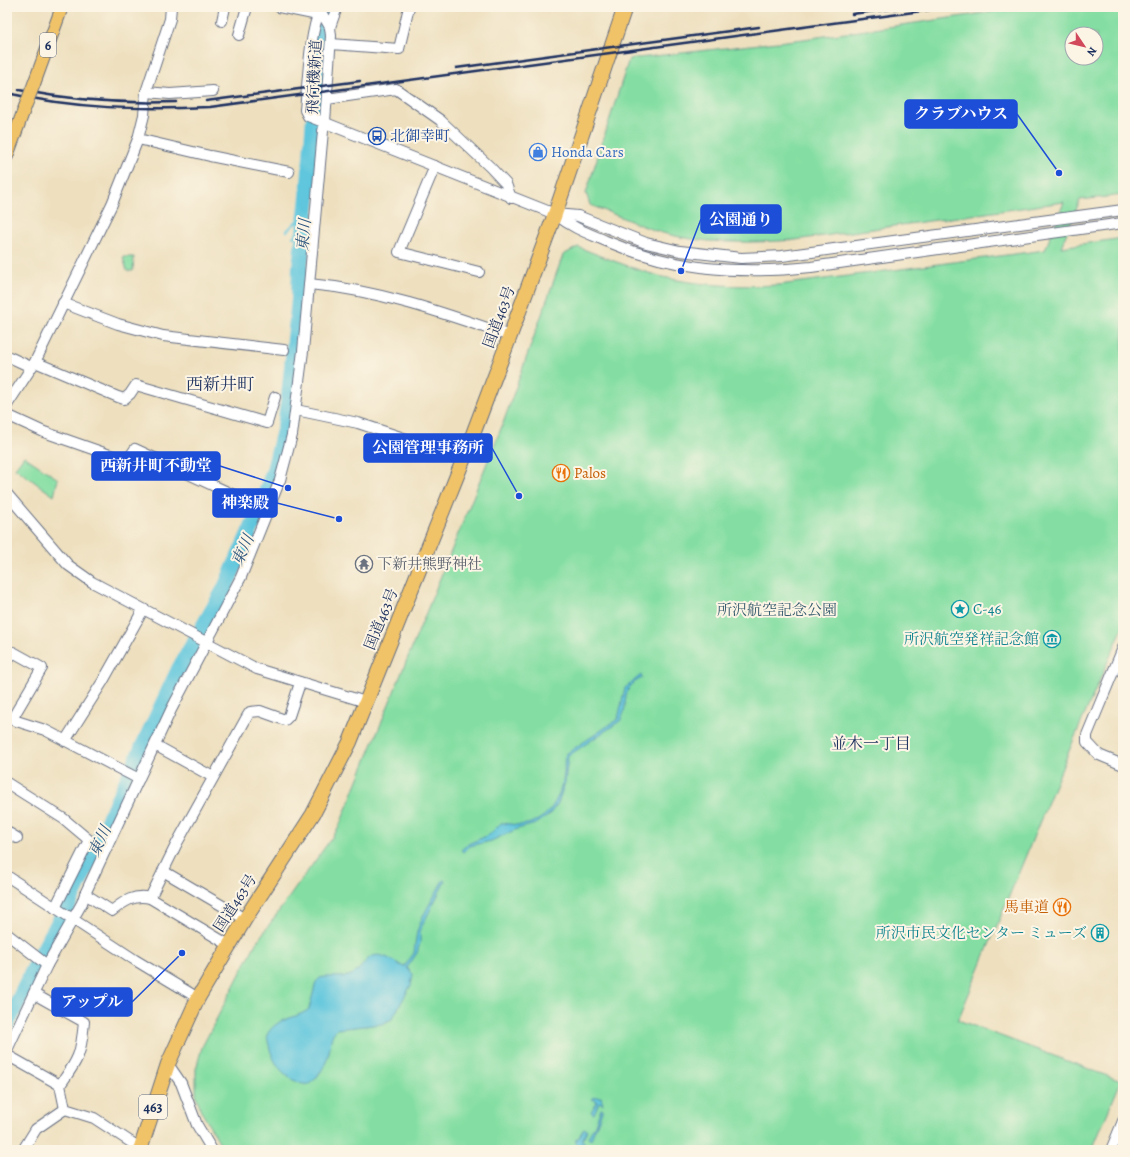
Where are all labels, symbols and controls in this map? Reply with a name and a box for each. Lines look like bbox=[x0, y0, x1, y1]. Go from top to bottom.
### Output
north arrow bbox=[1064, 26, 1104, 66]
road number: 6 bbox=[40, 33, 56, 57]
street label: 飛行機新道 bbox=[302, 39, 326, 115]
text: N bbox=[1083, 44, 1100, 59]
callout: クラブハウス bbox=[905, 100, 1017, 128]
text: クラブハウス bbox=[914, 103, 1008, 125]
bus stop icon: 北御幸町 bbox=[367, 126, 387, 146]
place label: 北御幸町 bbox=[390, 126, 450, 146]
shop icon: Honda Cars bbox=[528, 142, 548, 162]
place label: Honda Cars bbox=[551, 142, 624, 162]
callout: 公園通り bbox=[701, 205, 781, 233]
text: 公園通り bbox=[709, 209, 773, 231]
water label: 東川 bbox=[292, 216, 317, 252]
street label: 国道463号 bbox=[478, 283, 520, 351]
district label: 西新井町 bbox=[186, 373, 254, 396]
callout: 公園管理事務所 bbox=[364, 434, 492, 462]
text: 公園管理事務所 bbox=[372, 437, 484, 459]
callout: 西新井町不動堂 bbox=[92, 452, 220, 480]
text: 西新井町不動堂 bbox=[100, 455, 212, 477]
restaurant icon: Palos bbox=[551, 463, 571, 483]
place label: Palos bbox=[574, 463, 606, 483]
callout: 神楽殿 bbox=[213, 489, 277, 517]
text: 神楽殿 bbox=[221, 492, 269, 514]
water label: 東川 bbox=[226, 529, 260, 570]
temple icon: 下新井熊野神社 bbox=[354, 554, 374, 574]
place label: 下新井熊野神社 bbox=[377, 554, 482, 574]
street label: 国道463号 bbox=[360, 585, 402, 653]
place icon: C-46 bbox=[950, 599, 970, 619]
place label: C-46 bbox=[973, 599, 1001, 619]
park label: 所沢航空記念公園 bbox=[717, 600, 837, 620]
place label: 所沢航空発祥記念館 bbox=[904, 629, 1039, 649]
museum icon: 所沢航空発祥記念館 bbox=[1042, 629, 1062, 649]
district label: 並木一丁目 bbox=[831, 733, 911, 755]
water label: 東川 bbox=[83, 820, 117, 861]
street label: 国道463号 bbox=[209, 870, 261, 936]
place label: 馬車道 bbox=[1004, 897, 1049, 917]
restaurant icon: 馬車道 bbox=[1052, 897, 1072, 917]
place label: 所沢市民文化センター ミューズ bbox=[876, 923, 1087, 943]
building icon: 所沢市民文化センター ミューズ bbox=[1090, 923, 1110, 943]
callout: アップル bbox=[52, 988, 132, 1016]
text: アップル bbox=[61, 991, 123, 1013]
road number: 463 bbox=[139, 1095, 167, 1119]

